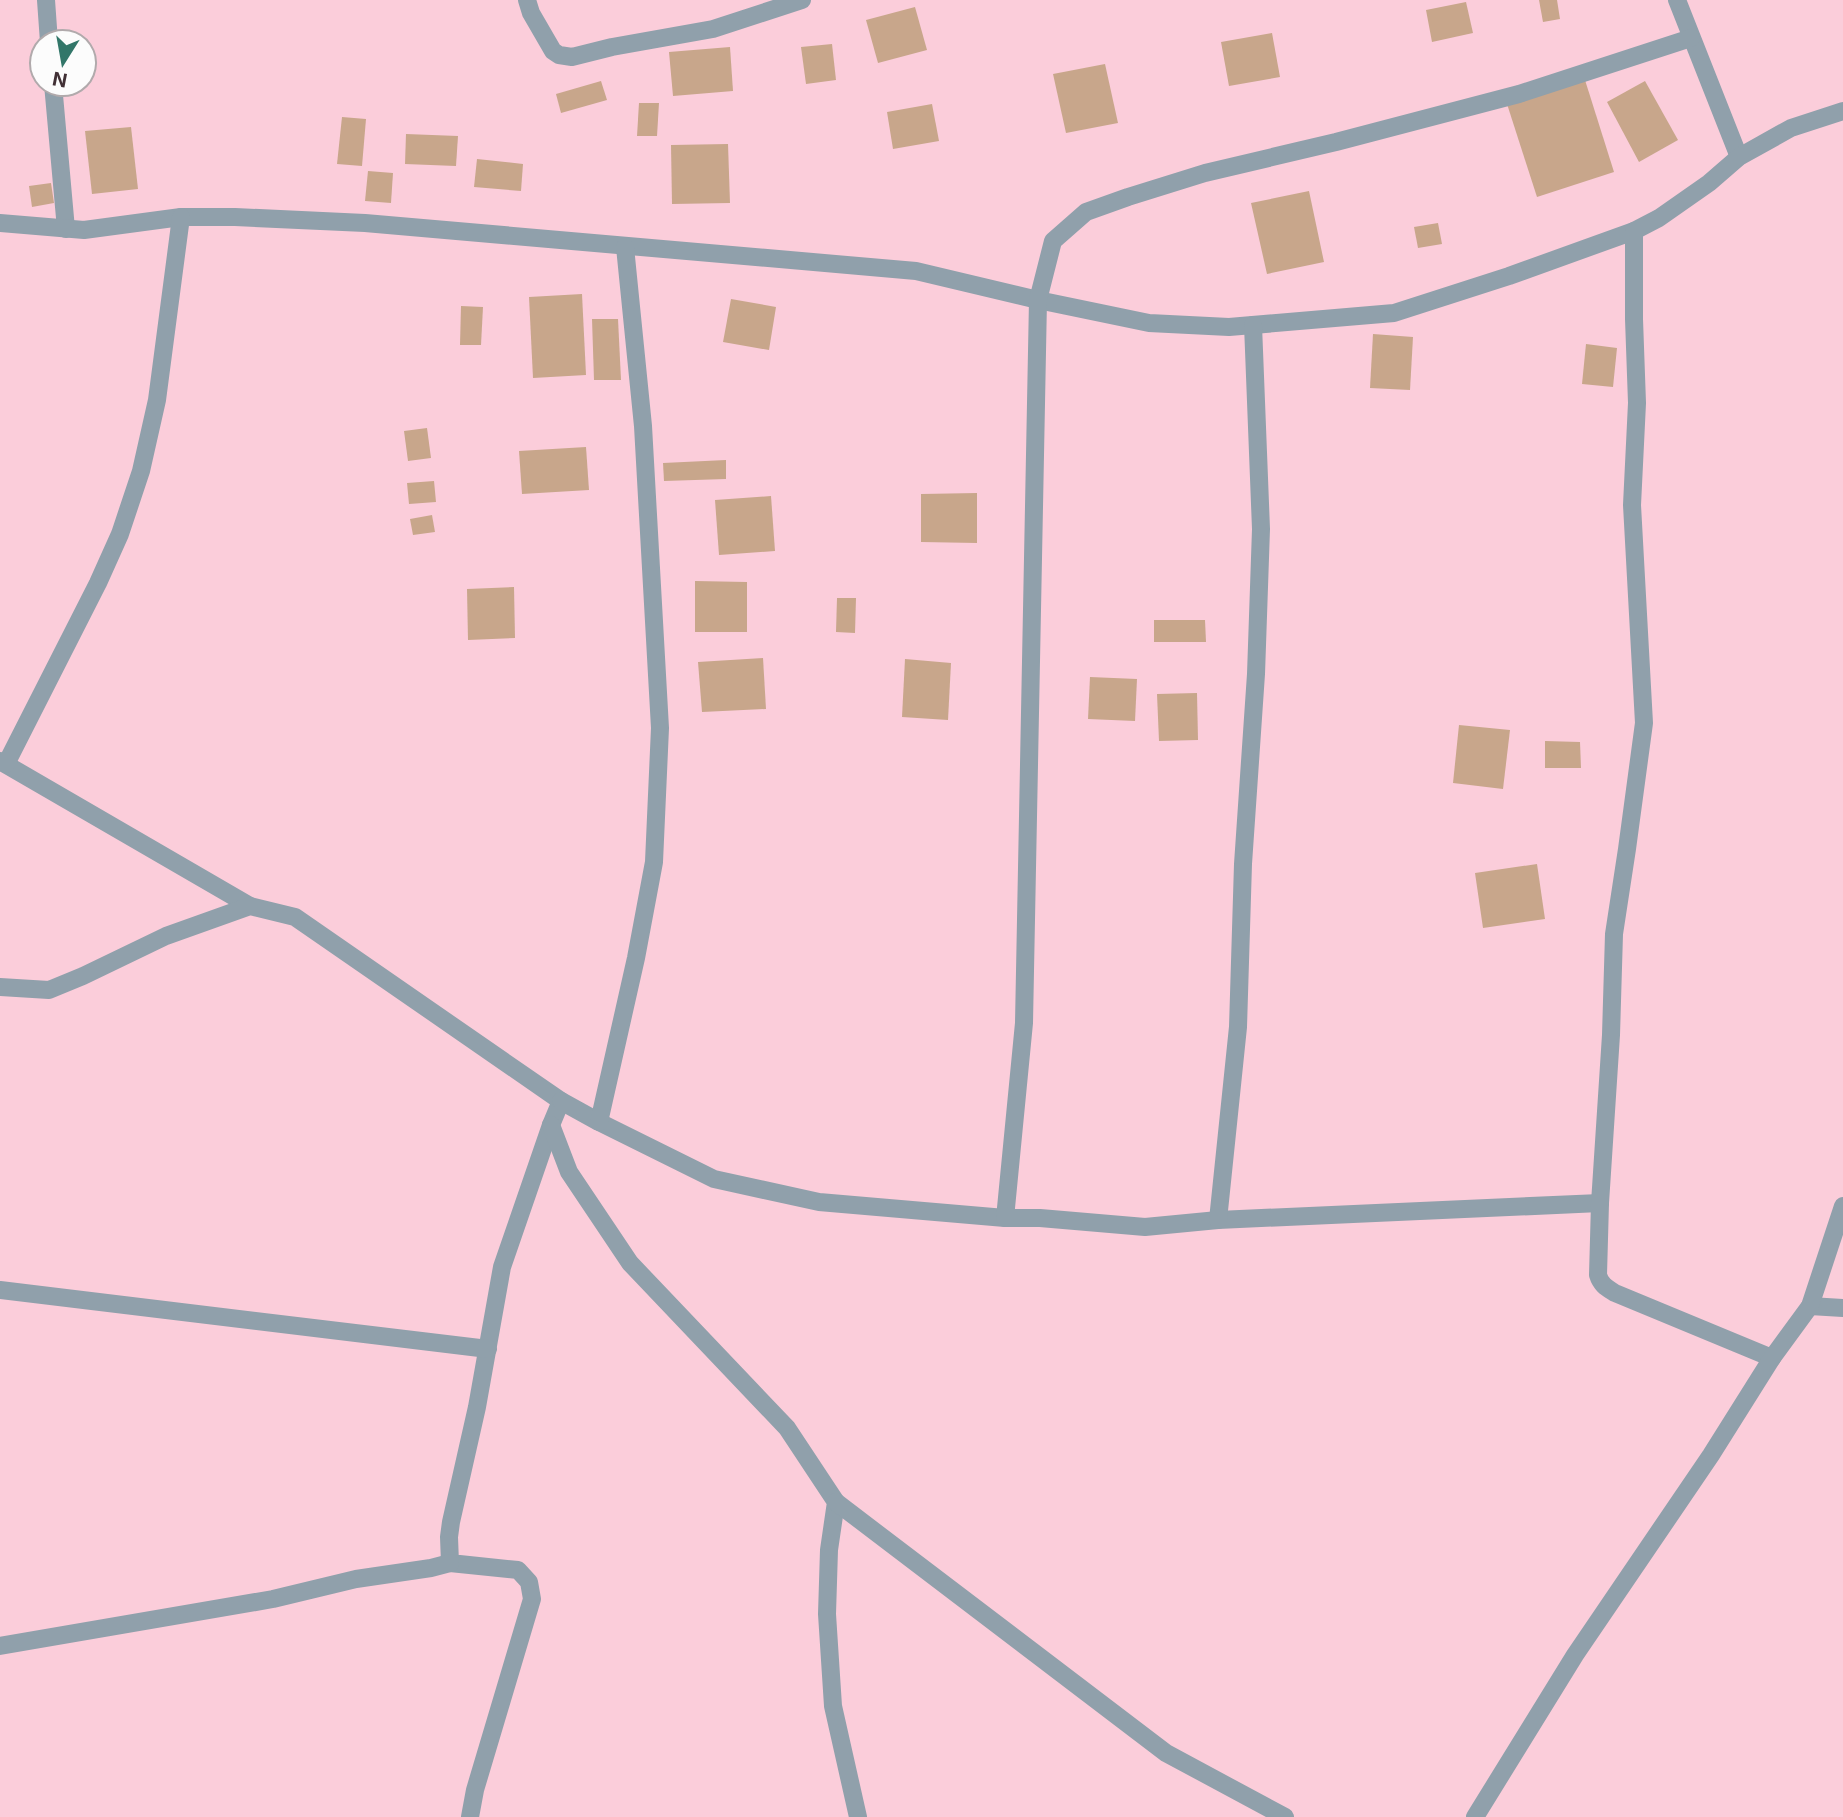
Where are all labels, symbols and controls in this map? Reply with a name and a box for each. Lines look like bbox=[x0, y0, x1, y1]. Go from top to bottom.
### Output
north arrow bbox=[28, 28, 98, 98]
text: N bbox=[51, 67, 69, 92]

